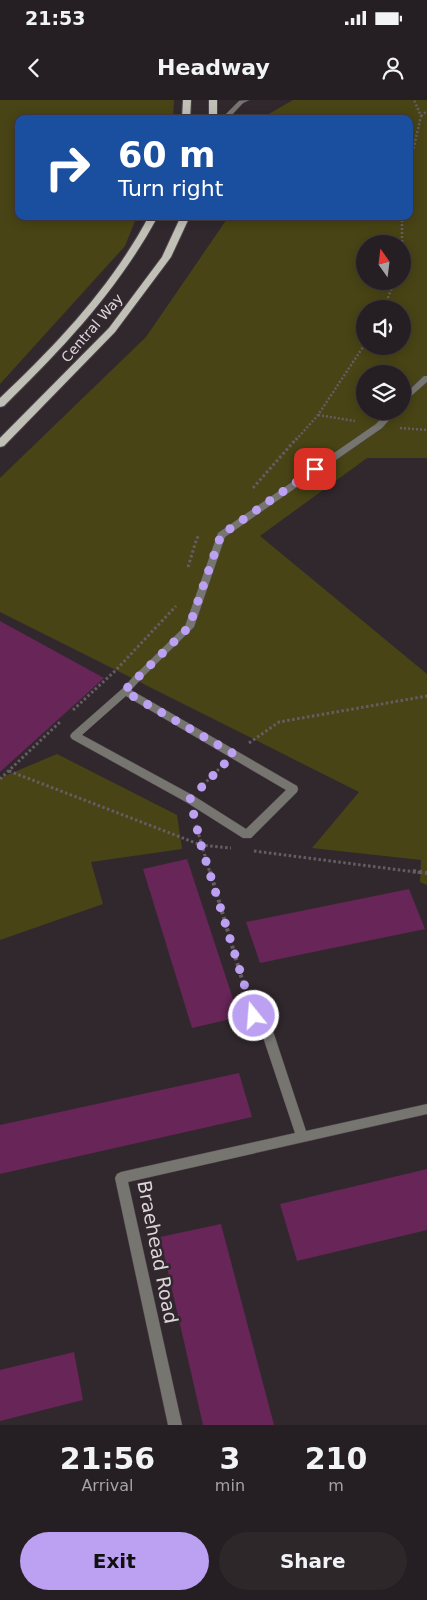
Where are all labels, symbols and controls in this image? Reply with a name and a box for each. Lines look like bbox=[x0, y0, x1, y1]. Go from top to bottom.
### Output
text: 21:53 bbox=[25, 7, 85, 29]
icon: back bbox=[20, 54, 48, 82]
icon: person bbox=[379, 54, 407, 82]
text: Headway bbox=[157, 55, 270, 80]
icon: right bbox=[35, 135, 100, 200]
text: 60 m bbox=[118, 135, 215, 175]
text: Turn right bbox=[118, 176, 223, 201]
north arrow bbox=[356, 235, 411, 290]
map controls bbox=[356, 235, 411, 420]
street label: Central Way bbox=[58, 291, 126, 365]
button: sound bbox=[356, 300, 411, 355]
button: layers bbox=[356, 365, 411, 420]
pin bbox=[294, 448, 336, 490]
icon: arrive bbox=[301, 455, 329, 483]
position arrow bbox=[227, 989, 279, 1041]
street label: Braehead Road bbox=[133, 1179, 183, 1325]
text: 21:56 bbox=[60, 1441, 155, 1476]
text: 3 bbox=[219, 1441, 240, 1476]
text: 210 bbox=[305, 1441, 367, 1476]
text: Arrival bbox=[81, 1476, 133, 1495]
text: min bbox=[215, 1476, 245, 1495]
text: m bbox=[328, 1476, 344, 1495]
button: Exit bbox=[20, 1532, 209, 1590]
button: Share bbox=[219, 1532, 407, 1590]

